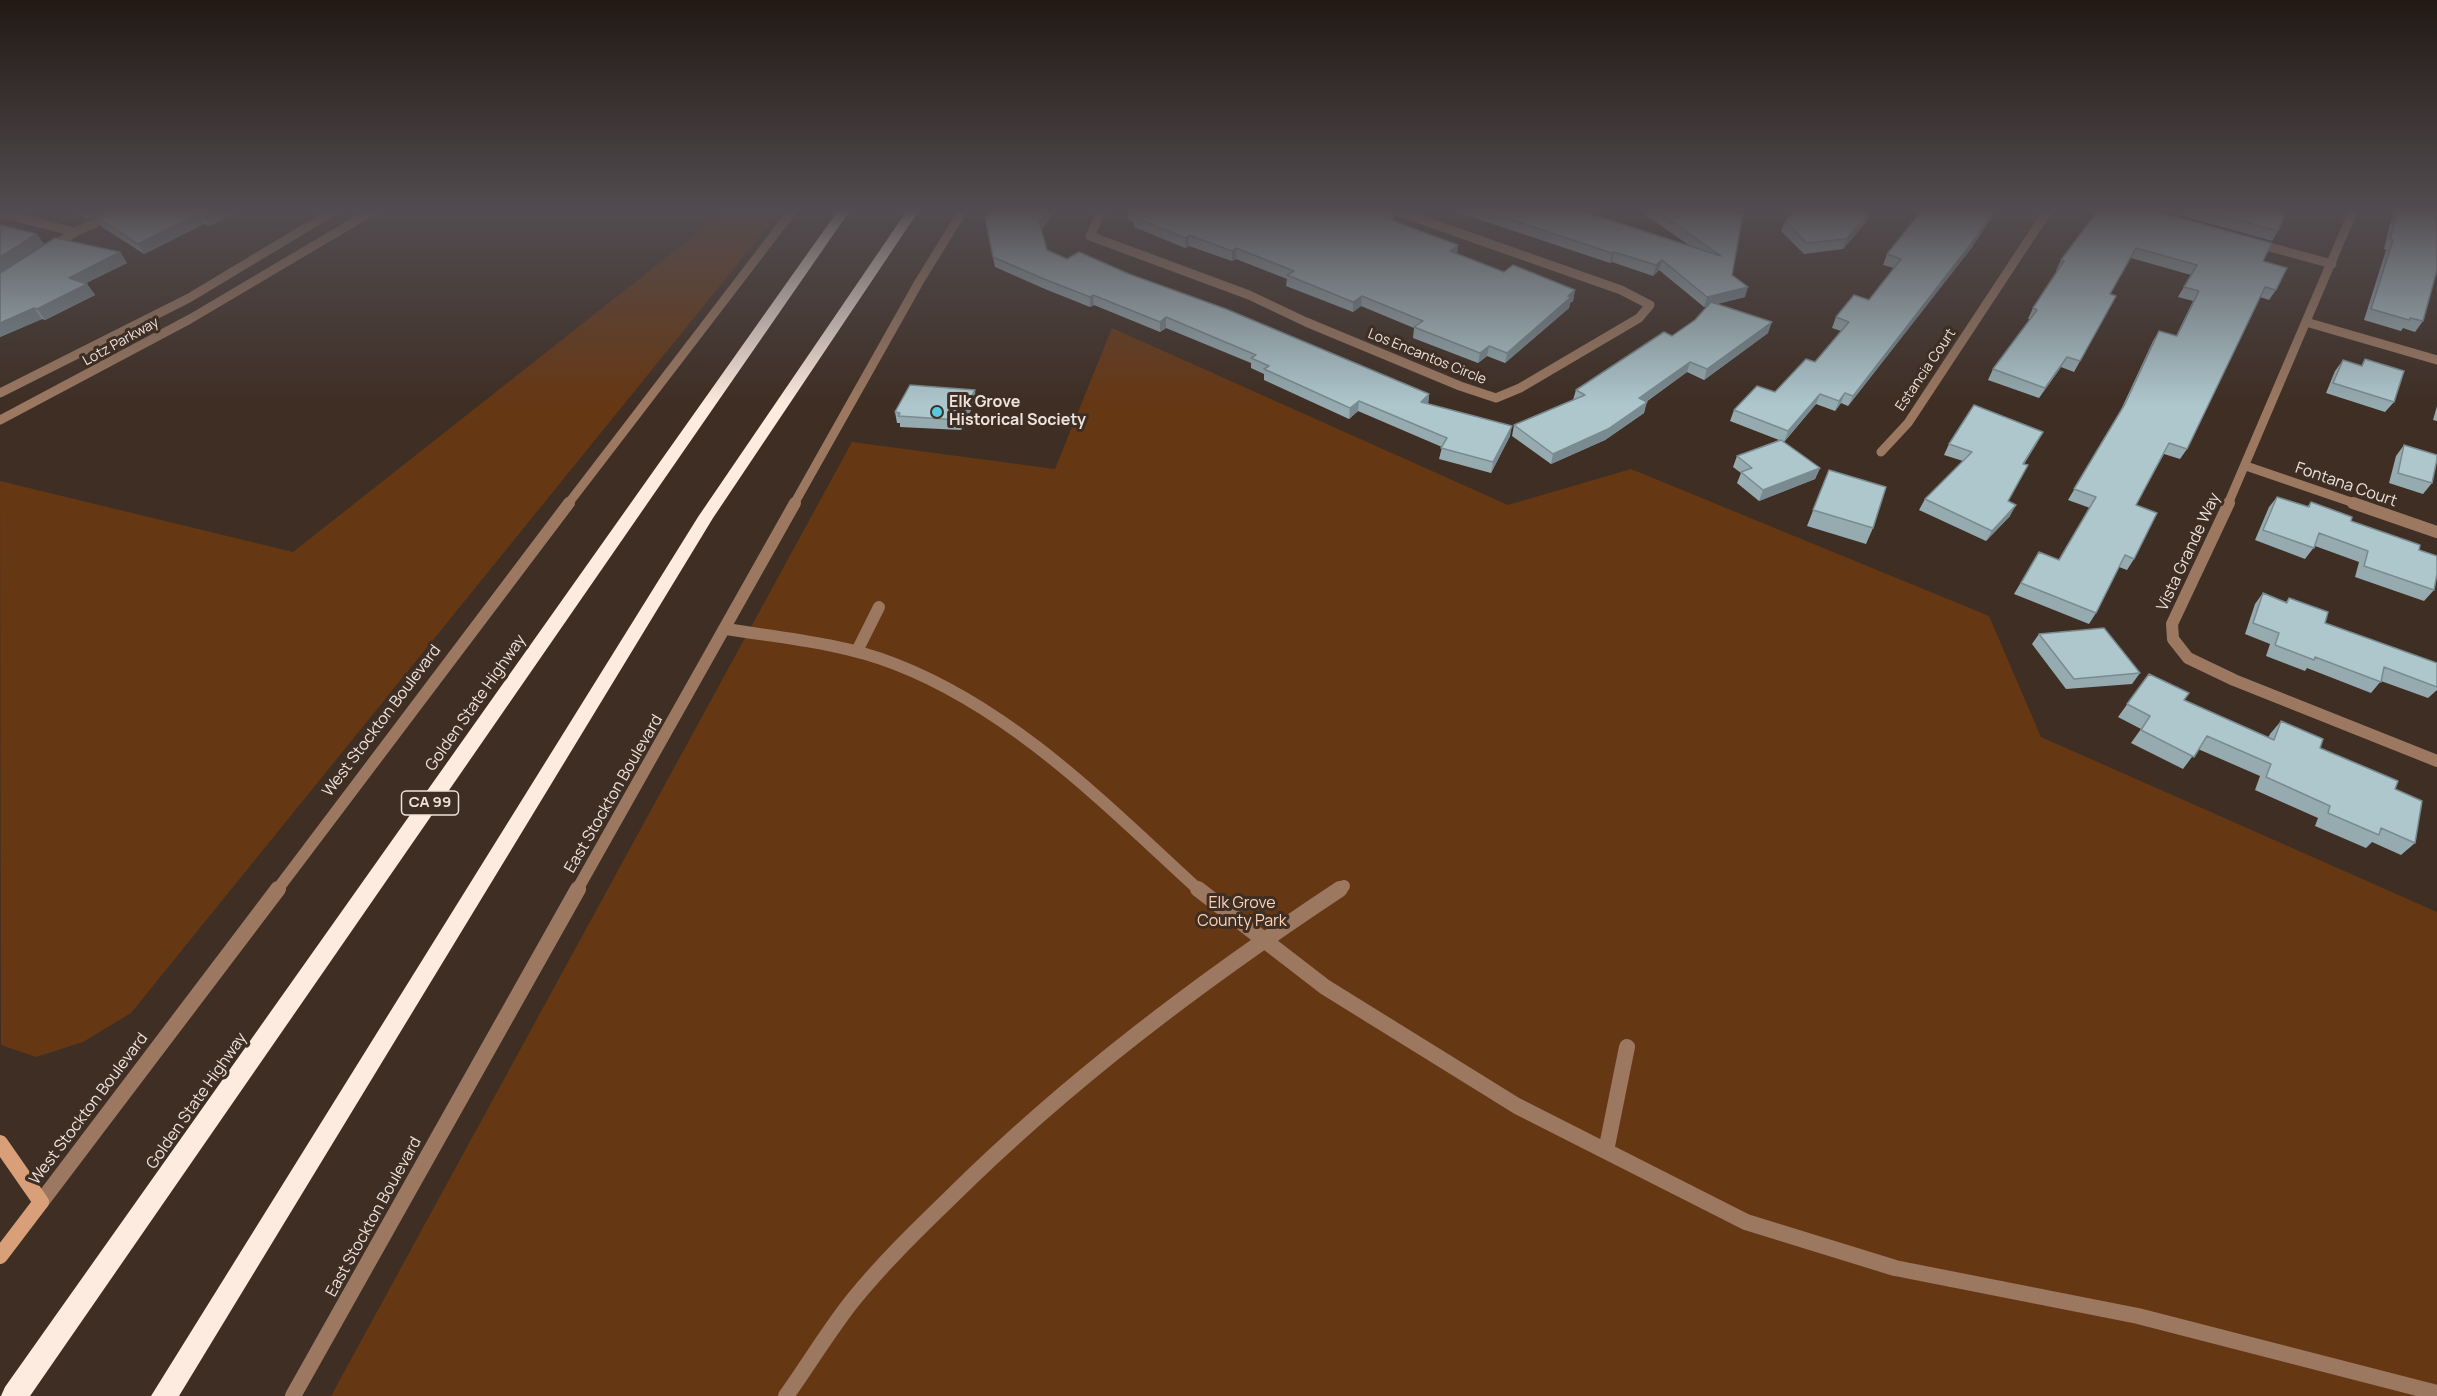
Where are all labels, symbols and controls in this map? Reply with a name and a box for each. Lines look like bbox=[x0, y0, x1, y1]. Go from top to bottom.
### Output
street label: Lotz Parkway bbox=[80, 314, 162, 370]
street label: Los Encantos Circle bbox=[1365, 326, 1489, 388]
street label: Estancia Court bbox=[1892, 326, 1960, 414]
place label: Elk Grove Historical Society bbox=[949, 393, 1086, 431]
marker: Elk Grove Historical Society bbox=[930, 405, 944, 419]
street label: Fontana Court bbox=[2293, 459, 2399, 511]
street label: Vista Grande Way bbox=[2153, 490, 2225, 614]
street label: Golden State Highway bbox=[422, 631, 530, 775]
street label: West Stockton Boulevard bbox=[319, 641, 445, 801]
street label: East Stockton Boulevard bbox=[561, 711, 667, 877]
road number: CA 99 bbox=[402, 791, 458, 815]
park label: Elk Grove County Park bbox=[1197, 894, 1287, 932]
street label: West Stockton Boulevard bbox=[26, 1029, 152, 1189]
street label: Golden State Highway bbox=[143, 1029, 251, 1173]
street label: East Stockton Boulevard bbox=[322, 1134, 426, 1300]

